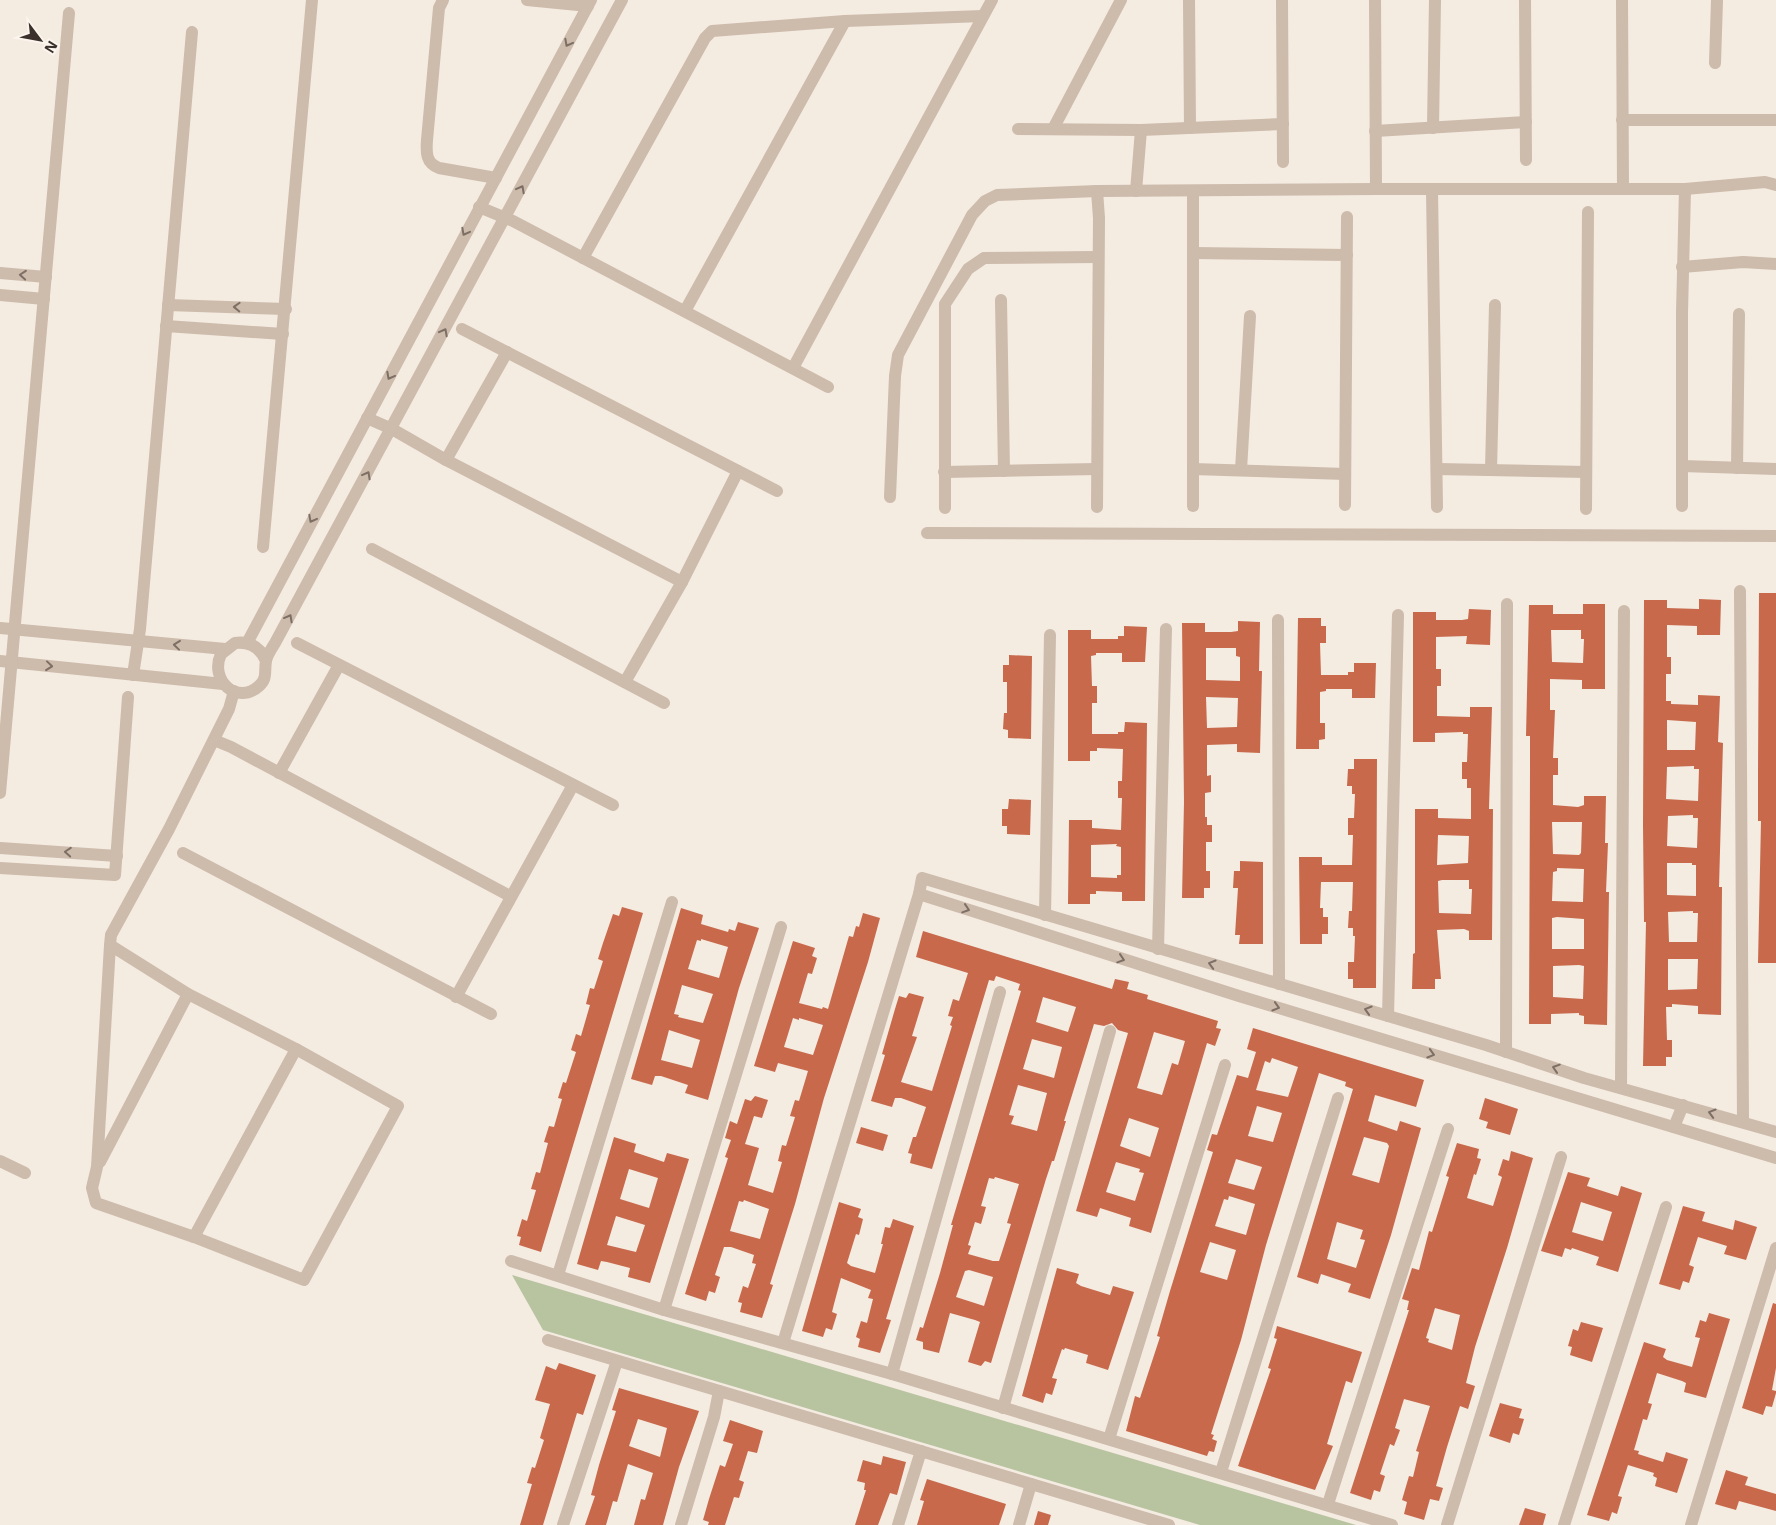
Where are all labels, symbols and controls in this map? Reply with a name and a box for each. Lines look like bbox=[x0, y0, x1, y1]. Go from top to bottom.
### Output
north arrow bbox=[15, 15, 65, 65]
text: N bbox=[40, 37, 63, 57]
one-way arrow bbox=[564, 38, 574, 47]
one-way arrow bbox=[515, 186, 525, 195]
one-way arrow bbox=[462, 227, 472, 236]
one-way arrow bbox=[19, 270, 27, 281]
one-way arrow bbox=[233, 302, 241, 313]
one-way arrow bbox=[438, 329, 448, 338]
one-way arrow bbox=[386, 370, 396, 379]
one-way arrow bbox=[361, 472, 371, 481]
one-way arrow bbox=[308, 513, 318, 522]
one-way arrow bbox=[282, 614, 292, 623]
one-way arrow bbox=[172, 640, 180, 651]
one-way arrow bbox=[45, 660, 53, 671]
one-way arrow bbox=[64, 847, 72, 858]
one-way arrow bbox=[961, 903, 969, 913]
one-way arrow bbox=[1116, 953, 1124, 963]
one-way arrow bbox=[1208, 960, 1216, 970]
one-way arrow bbox=[1271, 1002, 1279, 1012]
one-way arrow bbox=[1364, 1006, 1372, 1016]
one-way arrow bbox=[1427, 1049, 1435, 1059]
one-way arrow bbox=[1553, 1064, 1561, 1074]
one-way arrow bbox=[1709, 1109, 1717, 1119]

